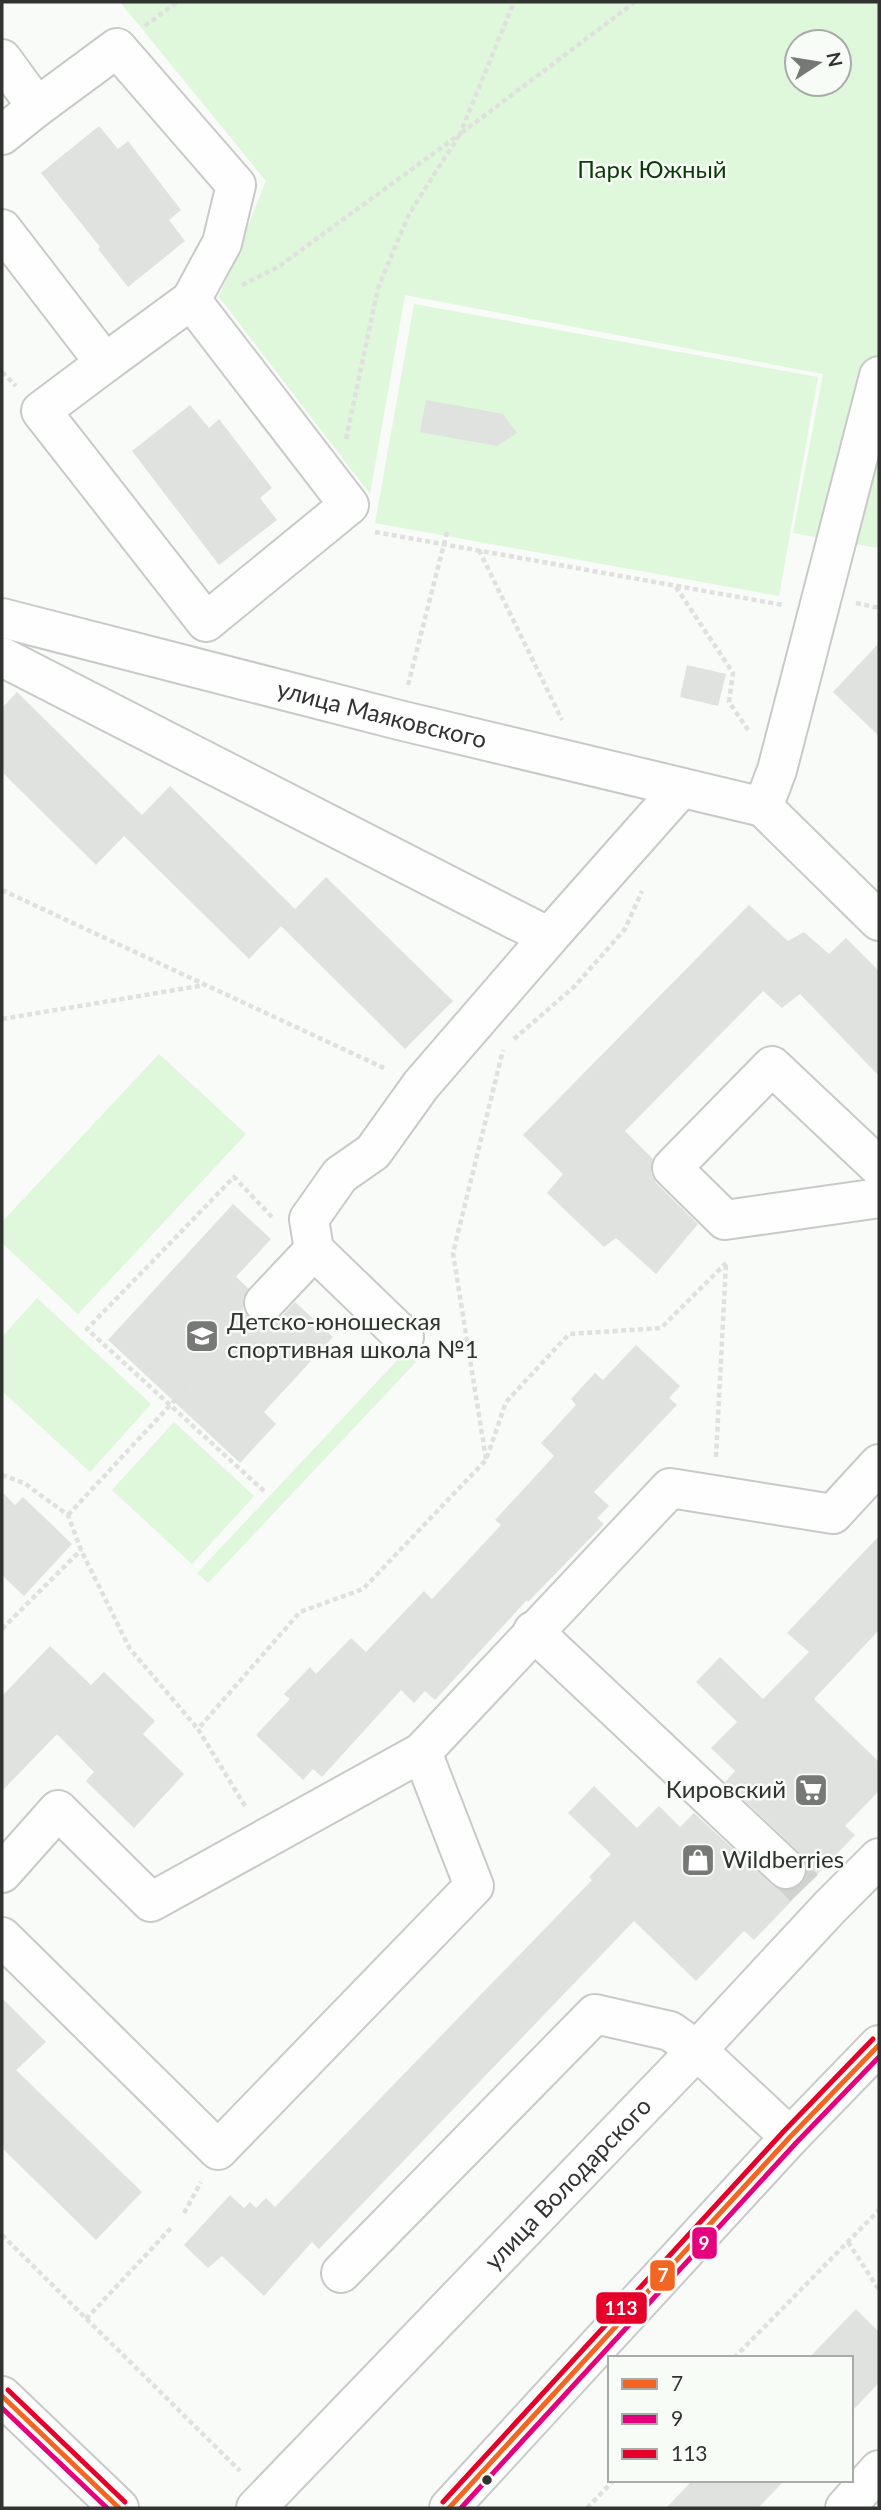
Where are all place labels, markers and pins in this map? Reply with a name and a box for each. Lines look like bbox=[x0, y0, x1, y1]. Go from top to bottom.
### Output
place label: Детско-юношеская спортивная школа №1 bbox=[227, 1306, 479, 1363]
school or university icon: Детско-юношеская спортивная школа №1 bbox=[183, 1317, 221, 1355]
supermarket icon: Кировский bbox=[792, 1771, 830, 1809]
place label: Кировский bbox=[666, 1774, 786, 1803]
shop icon: Wildberries bbox=[679, 1841, 717, 1879]
place label: Wildberries bbox=[722, 1844, 844, 1873]
unlabelled marker bbox=[480, 2473, 494, 2487]

